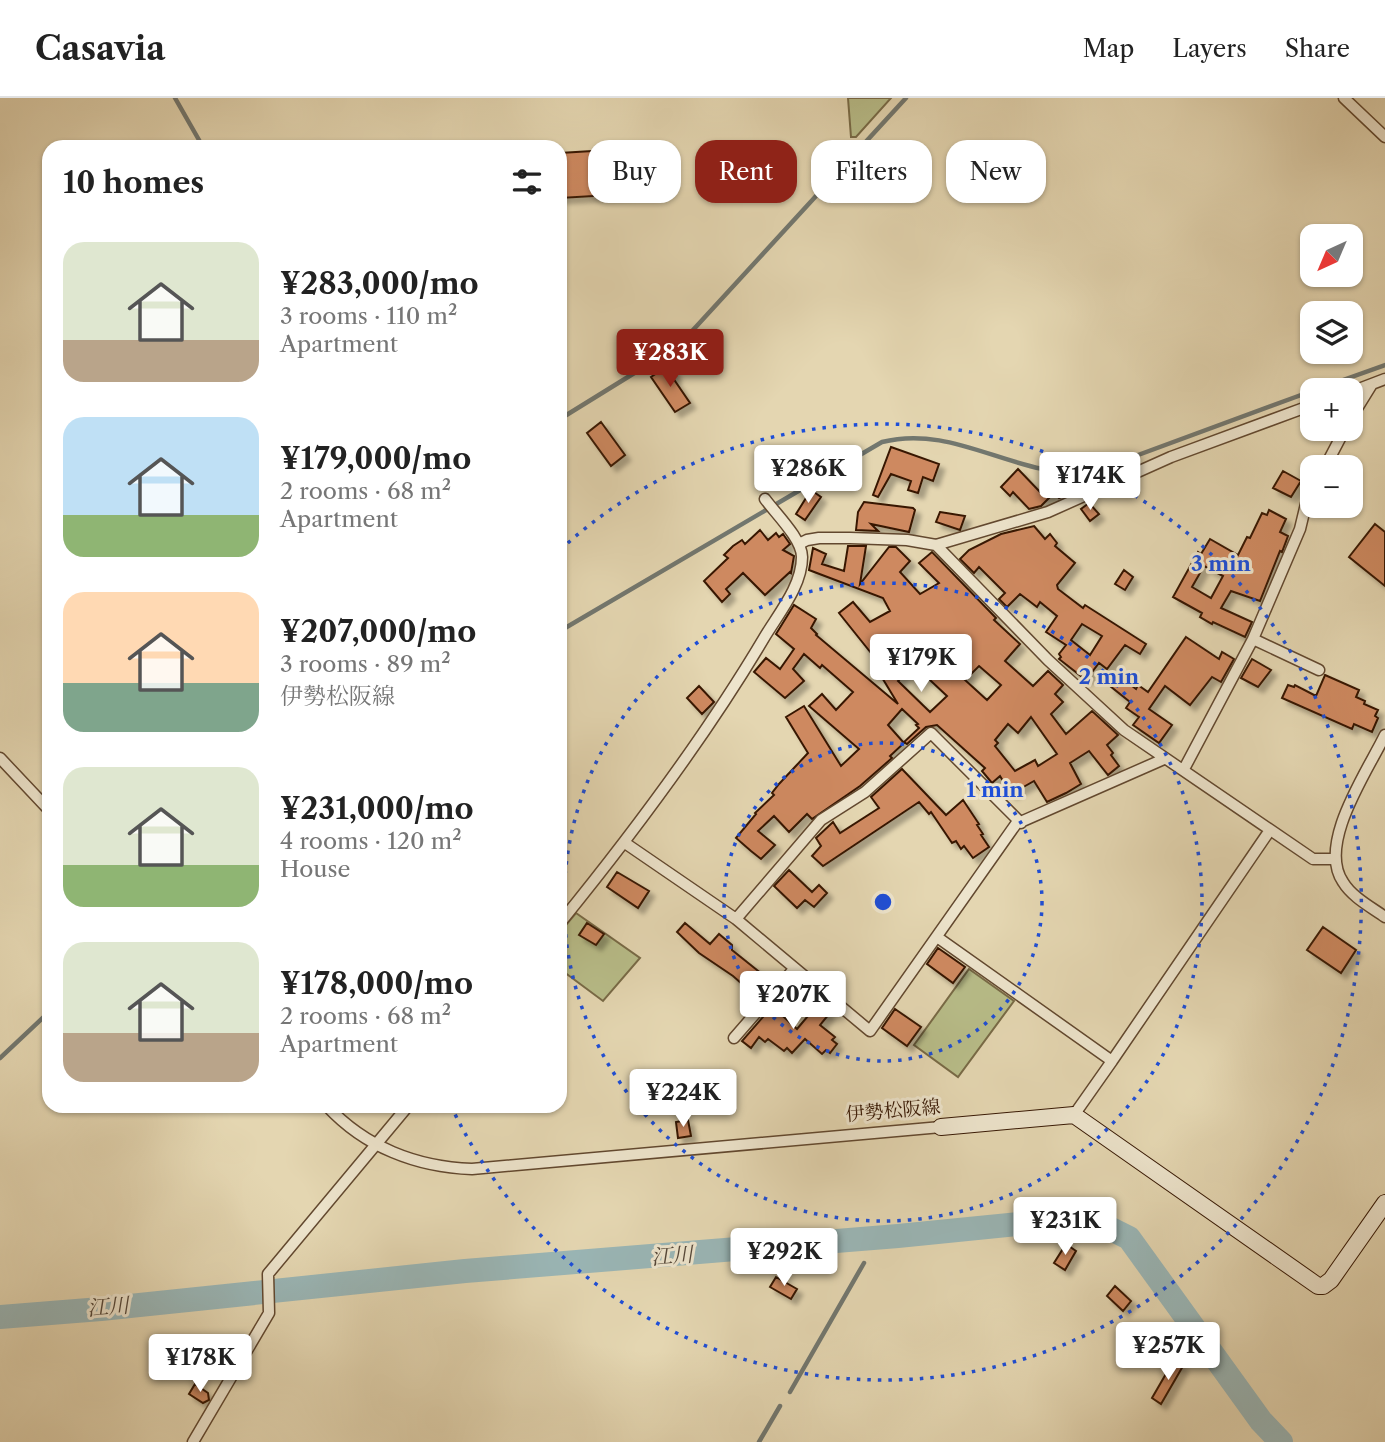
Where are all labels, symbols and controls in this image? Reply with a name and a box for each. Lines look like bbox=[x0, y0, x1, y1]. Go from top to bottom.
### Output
text: Casavia bbox=[35, 28, 165, 69]
text: Map bbox=[1083, 34, 1134, 63]
text: Layers bbox=[1172, 34, 1247, 63]
text: Share bbox=[1285, 34, 1350, 63]
chip: Buy bbox=[588, 140, 681, 203]
chip: Rent bbox=[695, 140, 797, 203]
chip: Filters bbox=[811, 140, 932, 203]
chip: New bbox=[946, 140, 1046, 203]
icon: filters bbox=[508, 163, 546, 201]
text: 10 homes bbox=[63, 164, 204, 201]
north arrow bbox=[1300, 224, 1363, 287]
map controls bbox=[1300, 224, 1363, 518]
text: ¥283,000/mo bbox=[280, 265, 479, 302]
icon: home bbox=[119, 270, 203, 354]
button: layers bbox=[1300, 301, 1363, 364]
text: 3 rooms · 110 m² bbox=[280, 302, 457, 330]
text: Apartment bbox=[280, 330, 398, 358]
pin: ¥283K bbox=[621, 330, 719, 389]
text: ¥283K bbox=[633, 338, 707, 366]
button: + bbox=[1300, 378, 1363, 441]
text: ¥179,000/mo bbox=[280, 440, 471, 477]
icon: home bbox=[119, 445, 203, 529]
pin: ¥286K bbox=[759, 446, 857, 505]
pin: ¥174K bbox=[1041, 452, 1139, 512]
text: ¥286K bbox=[770, 454, 846, 482]
button: − bbox=[1300, 455, 1363, 518]
text: ¥174K bbox=[1055, 461, 1125, 489]
text: 2 rooms · 68 m² bbox=[280, 477, 451, 505]
text: Apartment bbox=[280, 505, 398, 533]
text: 3 min bbox=[1191, 551, 1252, 576]
text: ¥207,000/mo bbox=[280, 613, 476, 650]
icon: home bbox=[119, 620, 203, 704]
pin: ¥179K bbox=[872, 634, 970, 694]
text: ¥179K bbox=[886, 643, 956, 671]
text: 3 rooms · 89 m² bbox=[280, 650, 451, 678]
text: 2 min bbox=[1079, 664, 1140, 689]
text: 伊勢松阪線 bbox=[280, 682, 395, 710]
text: 1 min bbox=[966, 777, 1024, 802]
text: ¥231,000/mo bbox=[280, 790, 474, 827]
icon: home bbox=[119, 795, 203, 879]
text: 4 rooms · 120 m² bbox=[280, 827, 462, 855]
text: House bbox=[280, 855, 350, 883]
centre of rings bbox=[871, 890, 895, 914]
text: ¥178,000/mo bbox=[280, 965, 473, 1002]
icon: home bbox=[119, 970, 203, 1054]
pin: ¥207K bbox=[744, 972, 842, 1031]
text: ¥207K bbox=[756, 980, 830, 1008]
text: 2 rooms · 68 m² bbox=[280, 1002, 451, 1030]
text: Apartment bbox=[280, 1030, 398, 1058]
pin: ¥224K bbox=[634, 1070, 732, 1129]
text: ¥224K bbox=[646, 1078, 720, 1106]
street label: 伊勢松阪線 bbox=[845, 1095, 941, 1126]
pin: ¥231K bbox=[1016, 1198, 1114, 1257]
text: ¥231K bbox=[1029, 1206, 1101, 1234]
pin: ¥292K bbox=[735, 1228, 833, 1288]
text: ¥292K bbox=[746, 1237, 822, 1265]
water label: 江川 bbox=[650, 1241, 696, 1270]
water label: 江川 bbox=[86, 1292, 132, 1321]
pin: ¥257K bbox=[1119, 1322, 1217, 1382]
text: ¥257K bbox=[1132, 1331, 1204, 1359]
pin: ¥178K bbox=[151, 1334, 249, 1394]
text: ¥178K bbox=[165, 1343, 235, 1371]

